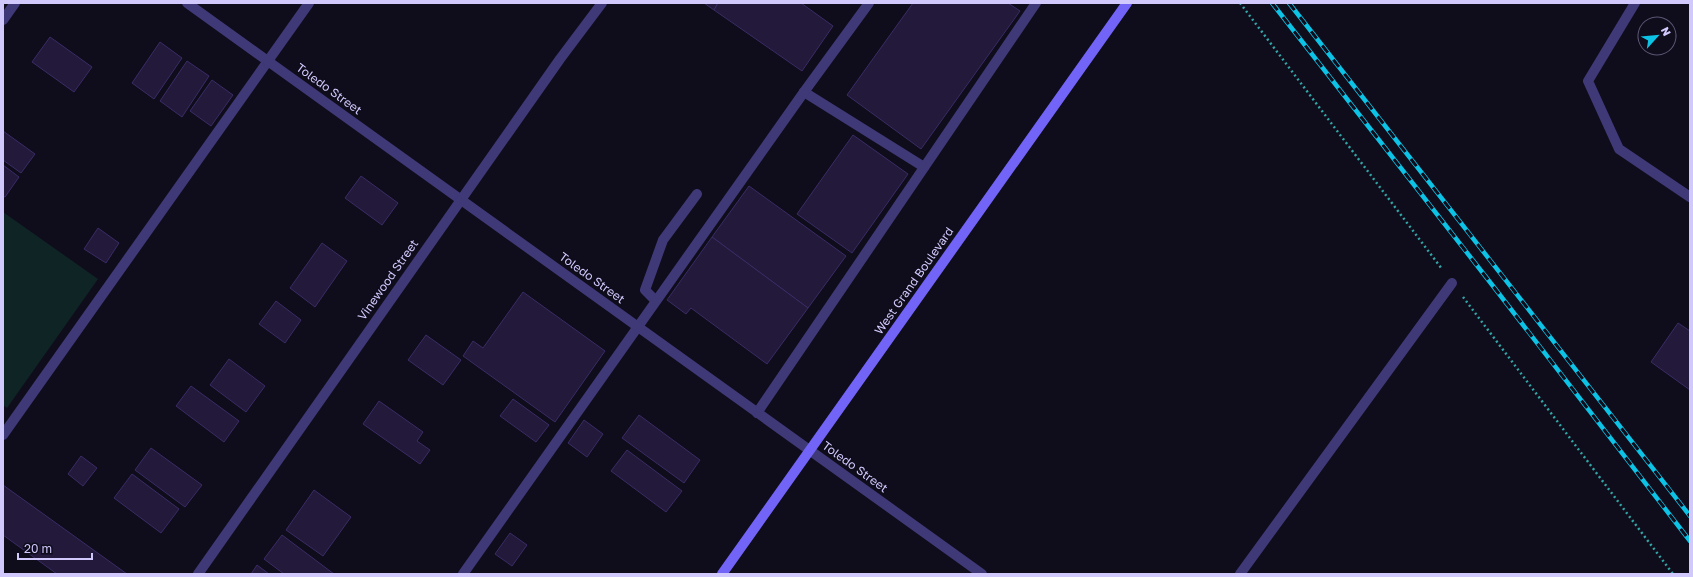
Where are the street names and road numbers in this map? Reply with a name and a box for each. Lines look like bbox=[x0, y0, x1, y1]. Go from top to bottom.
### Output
street label: Toledo Street bbox=[294, 60, 365, 118]
street label: West Grand Boulevard bbox=[871, 224, 956, 337]
street label: Vinewood Street bbox=[354, 236, 421, 323]
street label: Toledo Street bbox=[557, 249, 628, 307]
street label: Toledo Street bbox=[820, 438, 891, 496]

